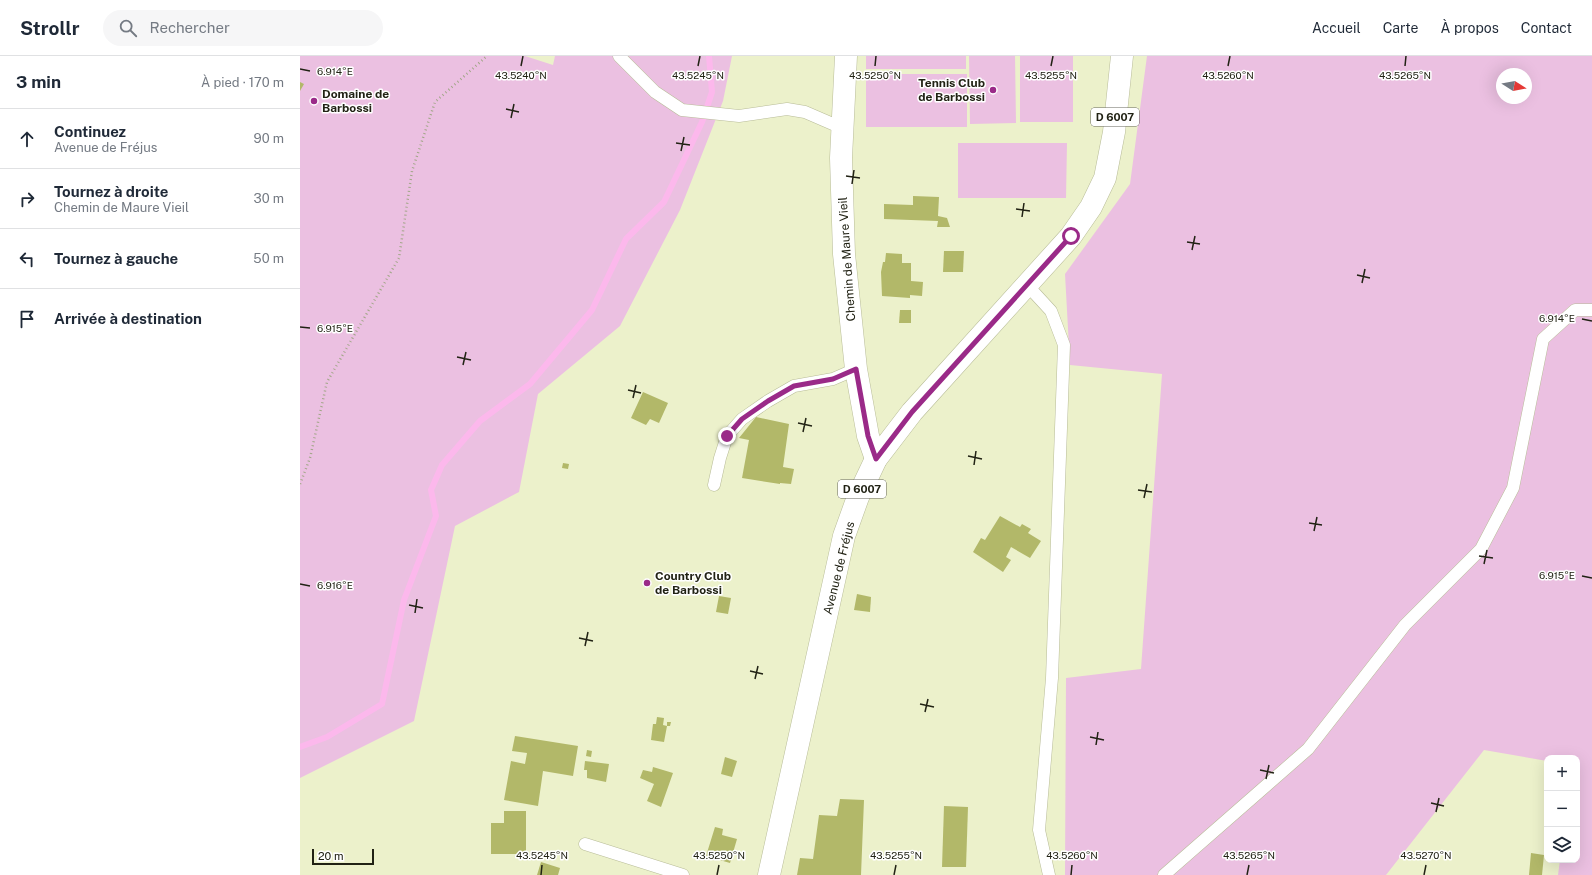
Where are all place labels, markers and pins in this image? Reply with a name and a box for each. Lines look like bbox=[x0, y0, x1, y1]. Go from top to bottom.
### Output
place label: Tennis Club de Barbossi bbox=[918, 76, 985, 104]
marker: Tennis Club de Barbossi bbox=[988, 85, 998, 95]
place label: Domaine de Barbossi bbox=[322, 87, 389, 115]
marker: Domaine de Barbossi bbox=[309, 96, 319, 106]
place label: Country Club de Barbossi bbox=[655, 569, 731, 597]
marker: Country Club de Barbossi bbox=[642, 578, 652, 588]

